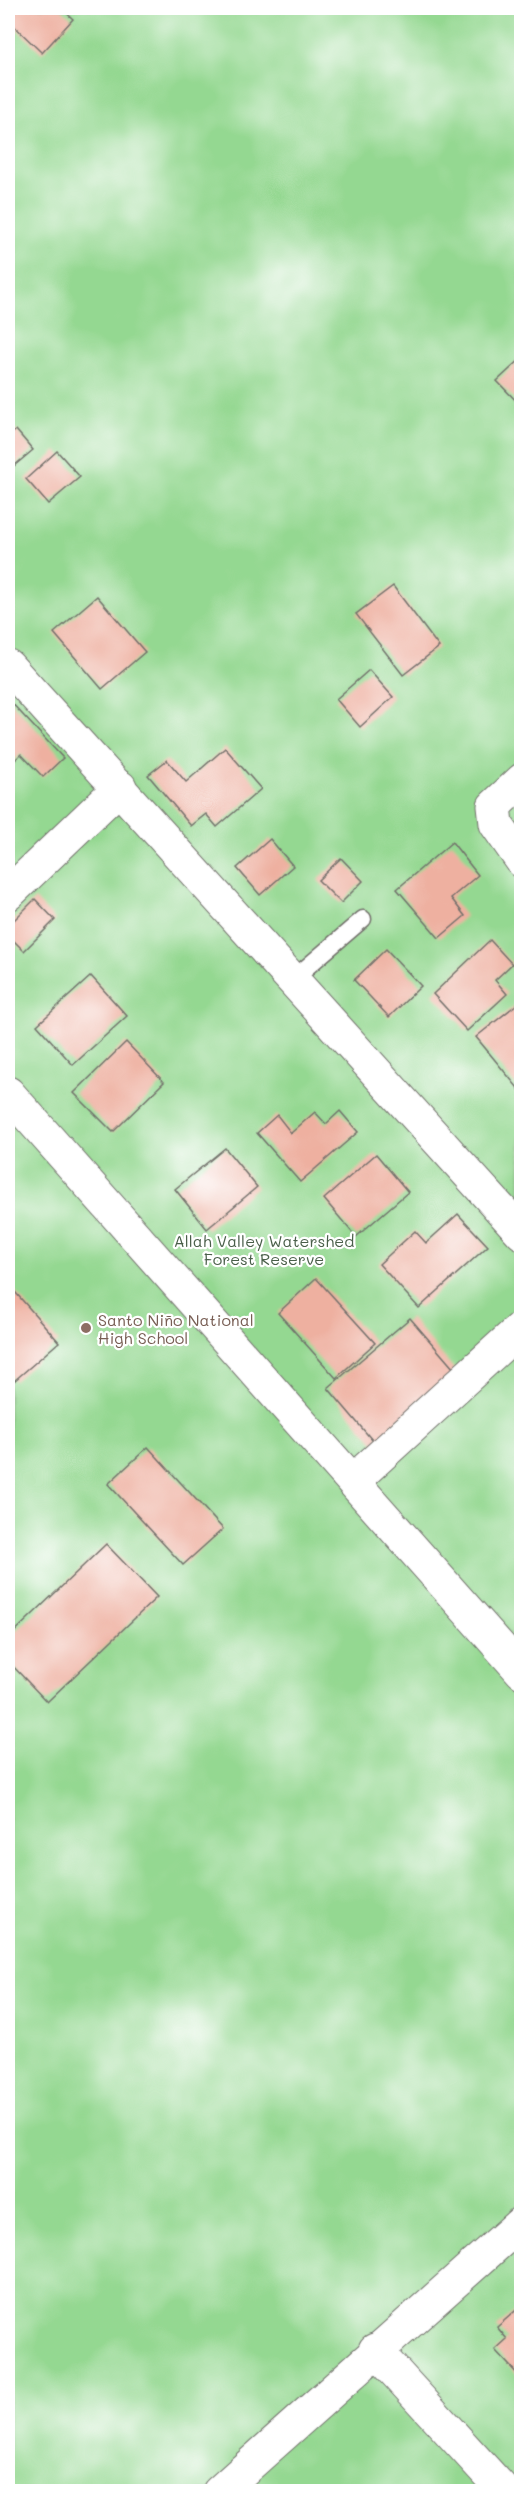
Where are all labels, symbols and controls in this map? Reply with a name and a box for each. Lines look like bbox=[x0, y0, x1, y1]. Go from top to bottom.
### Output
park label: Allah Valley Watershed Forest Reserve bbox=[174, 1230, 354, 1269]
place label: Santo Niño National High School bbox=[98, 1309, 254, 1348]
marker: Santo Niño National High School bbox=[79, 1321, 93, 1335]

